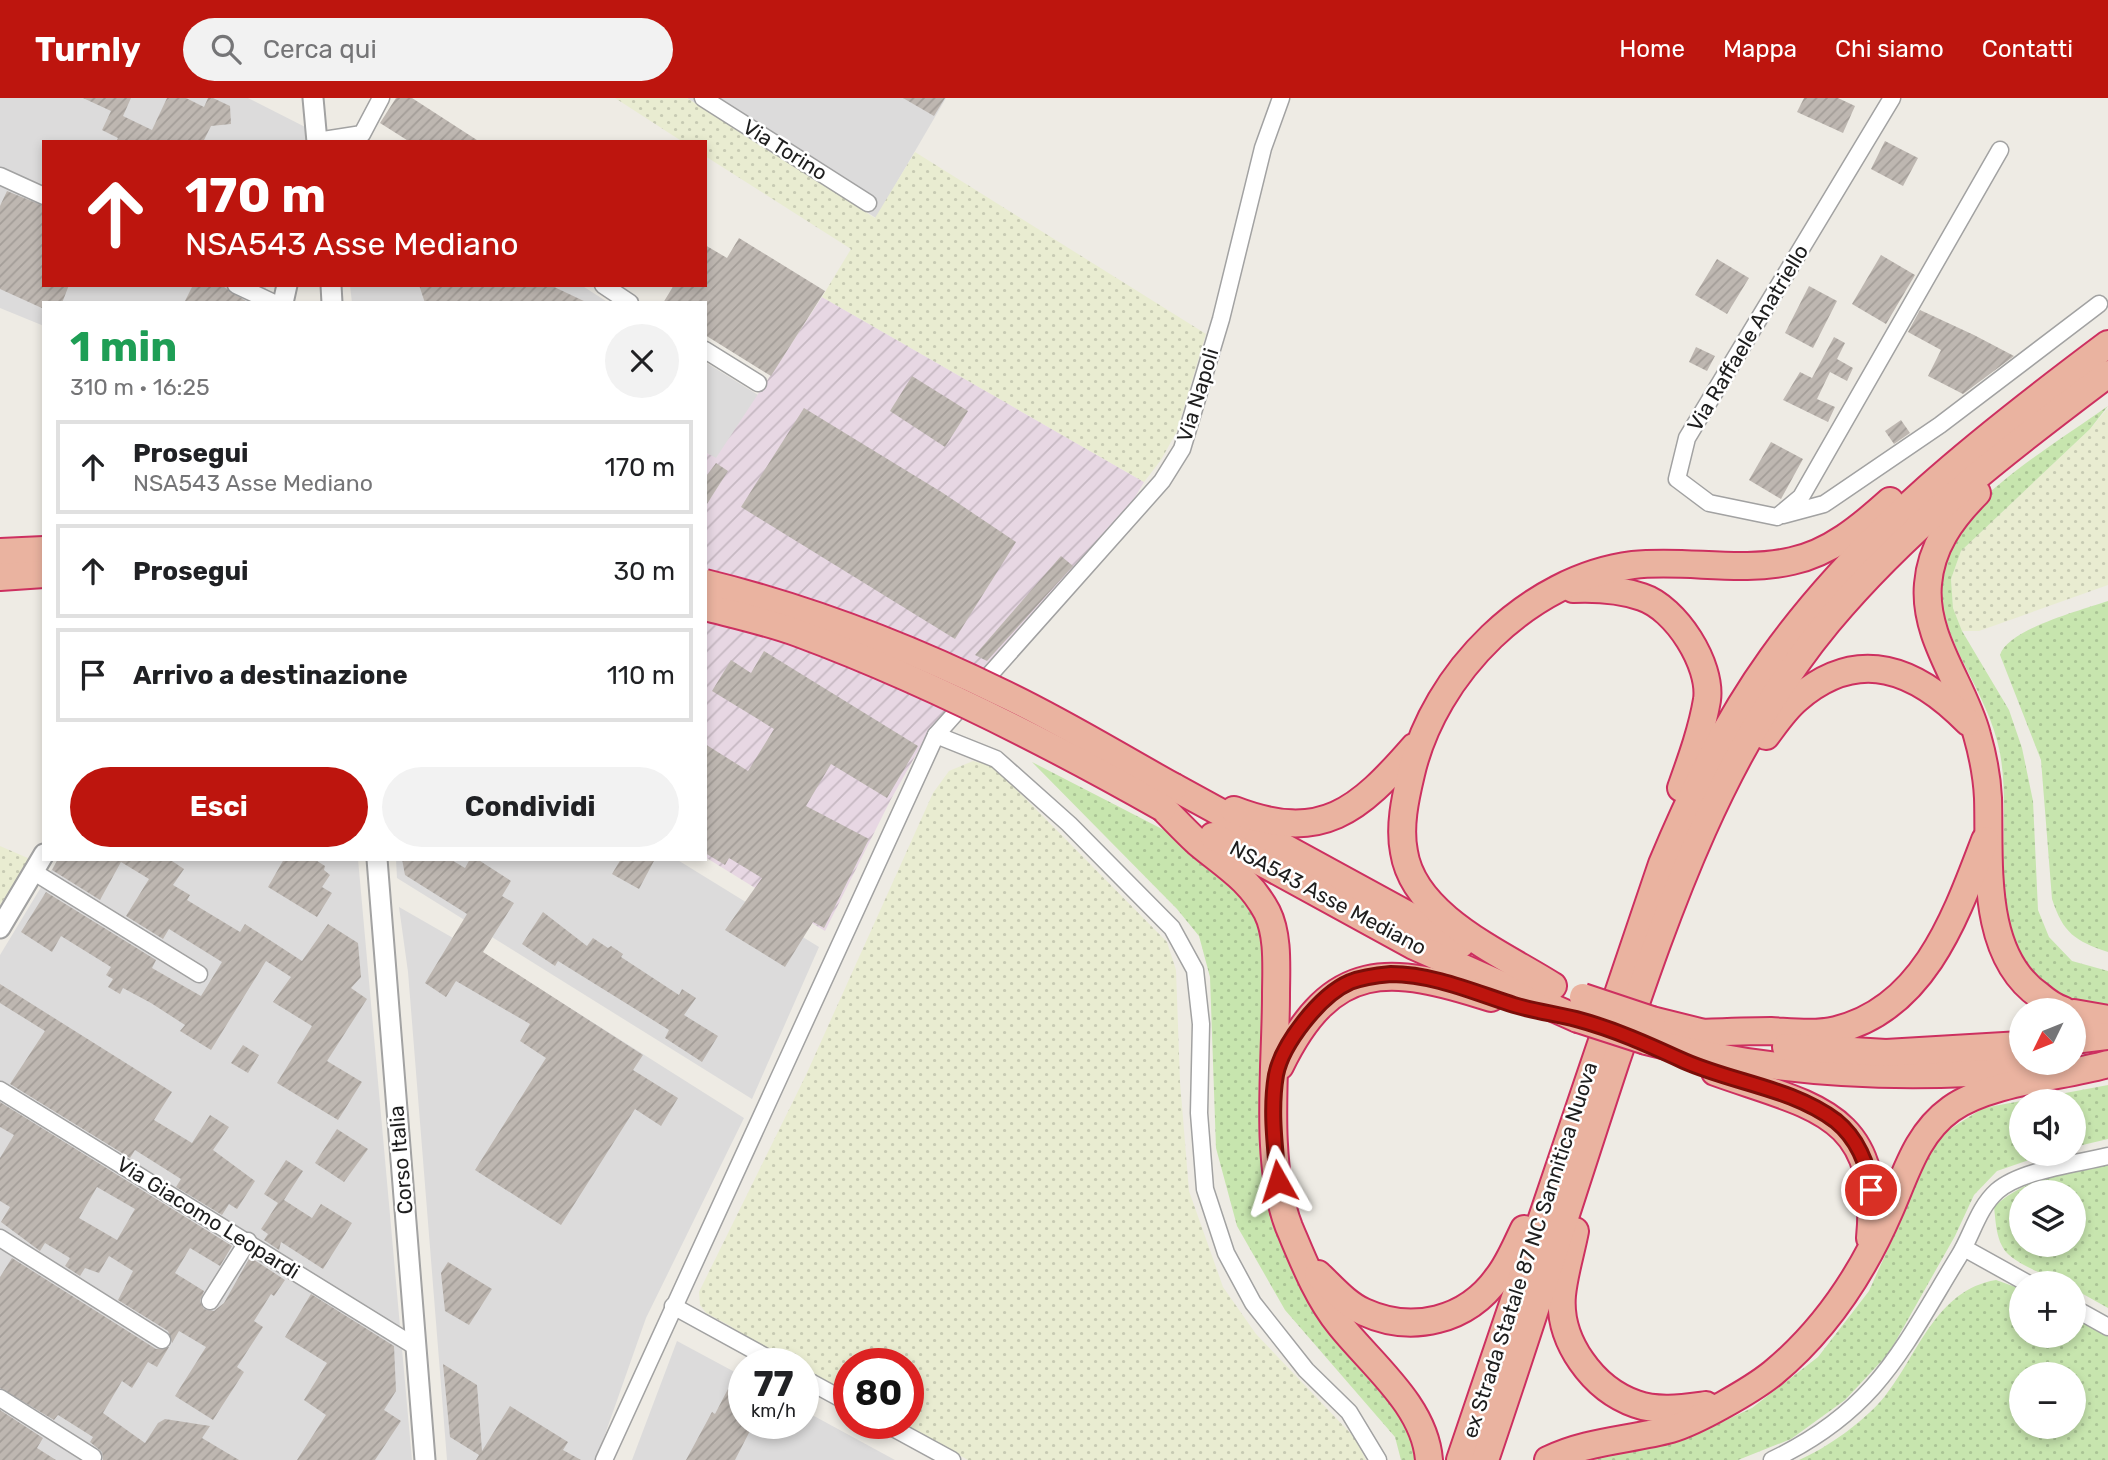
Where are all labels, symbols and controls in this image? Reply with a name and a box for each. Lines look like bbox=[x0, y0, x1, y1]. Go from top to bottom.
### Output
search box bbox=[183, 18, 673, 81]
text: Turnly bbox=[35, 30, 141, 69]
icon: search bbox=[207, 30, 245, 68]
text: Cerca qui bbox=[263, 34, 377, 65]
text: Home bbox=[1619, 35, 1685, 63]
text: Mappa bbox=[1723, 35, 1797, 63]
text: Chi siamo bbox=[1835, 35, 1944, 63]
text: Contatti bbox=[1982, 35, 2073, 63]
street label: Via Torino bbox=[738, 114, 832, 185]
text: 170 m bbox=[185, 166, 326, 224]
icon: ahead bbox=[70, 168, 161, 259]
text: NSA543 Asse Mediano bbox=[185, 225, 519, 263]
street label: Via Raffaele Anatriello bbox=[1682, 240, 1813, 436]
text: 1 min bbox=[70, 322, 177, 372]
button: close bbox=[605, 324, 679, 398]
street label: Via Napoli bbox=[1171, 345, 1224, 445]
text: 310 m · 16:25 bbox=[70, 373, 210, 401]
text: Prosegui bbox=[133, 438, 249, 469]
icon: ahead bbox=[74, 448, 112, 486]
text: 170 m bbox=[605, 452, 675, 483]
text: NSA543 Asse Mediano bbox=[133, 469, 373, 497]
icon: ahead bbox=[74, 552, 112, 590]
text: Prosegui bbox=[133, 556, 249, 587]
text: 30 m bbox=[613, 556, 675, 587]
icon: arrive bbox=[74, 656, 112, 694]
text: Arrivo a destinazione bbox=[133, 660, 408, 691]
text: 110 m bbox=[607, 660, 675, 691]
button: Esci bbox=[70, 767, 368, 847]
button: Condividi bbox=[382, 767, 679, 847]
street label: NSA543 Asse Mediano bbox=[1226, 835, 1431, 960]
north arrow bbox=[2009, 998, 2086, 1074]
map controls bbox=[2009, 998, 2086, 1439]
street label: ex Strada Statale 87 NC Sannitica Nuova bbox=[1457, 1059, 1602, 1441]
button: sound bbox=[2009, 1089, 2086, 1166]
street label: Corso Italia bbox=[383, 1105, 418, 1216]
position arrow bbox=[1241, 1144, 1315, 1218]
street label: Via Giacomo Leopardi bbox=[112, 1151, 304, 1284]
pin bbox=[1841, 1160, 1901, 1220]
icon: arrive bbox=[1852, 1171, 1890, 1209]
button: layers bbox=[2009, 1180, 2086, 1257]
button: + bbox=[2009, 1271, 2086, 1348]
speed limit sign: 80 bbox=[833, 1348, 924, 1439]
button: − bbox=[2009, 1362, 2086, 1439]
text: 77 bbox=[753, 1363, 794, 1405]
text: km/h bbox=[751, 1400, 796, 1422]

